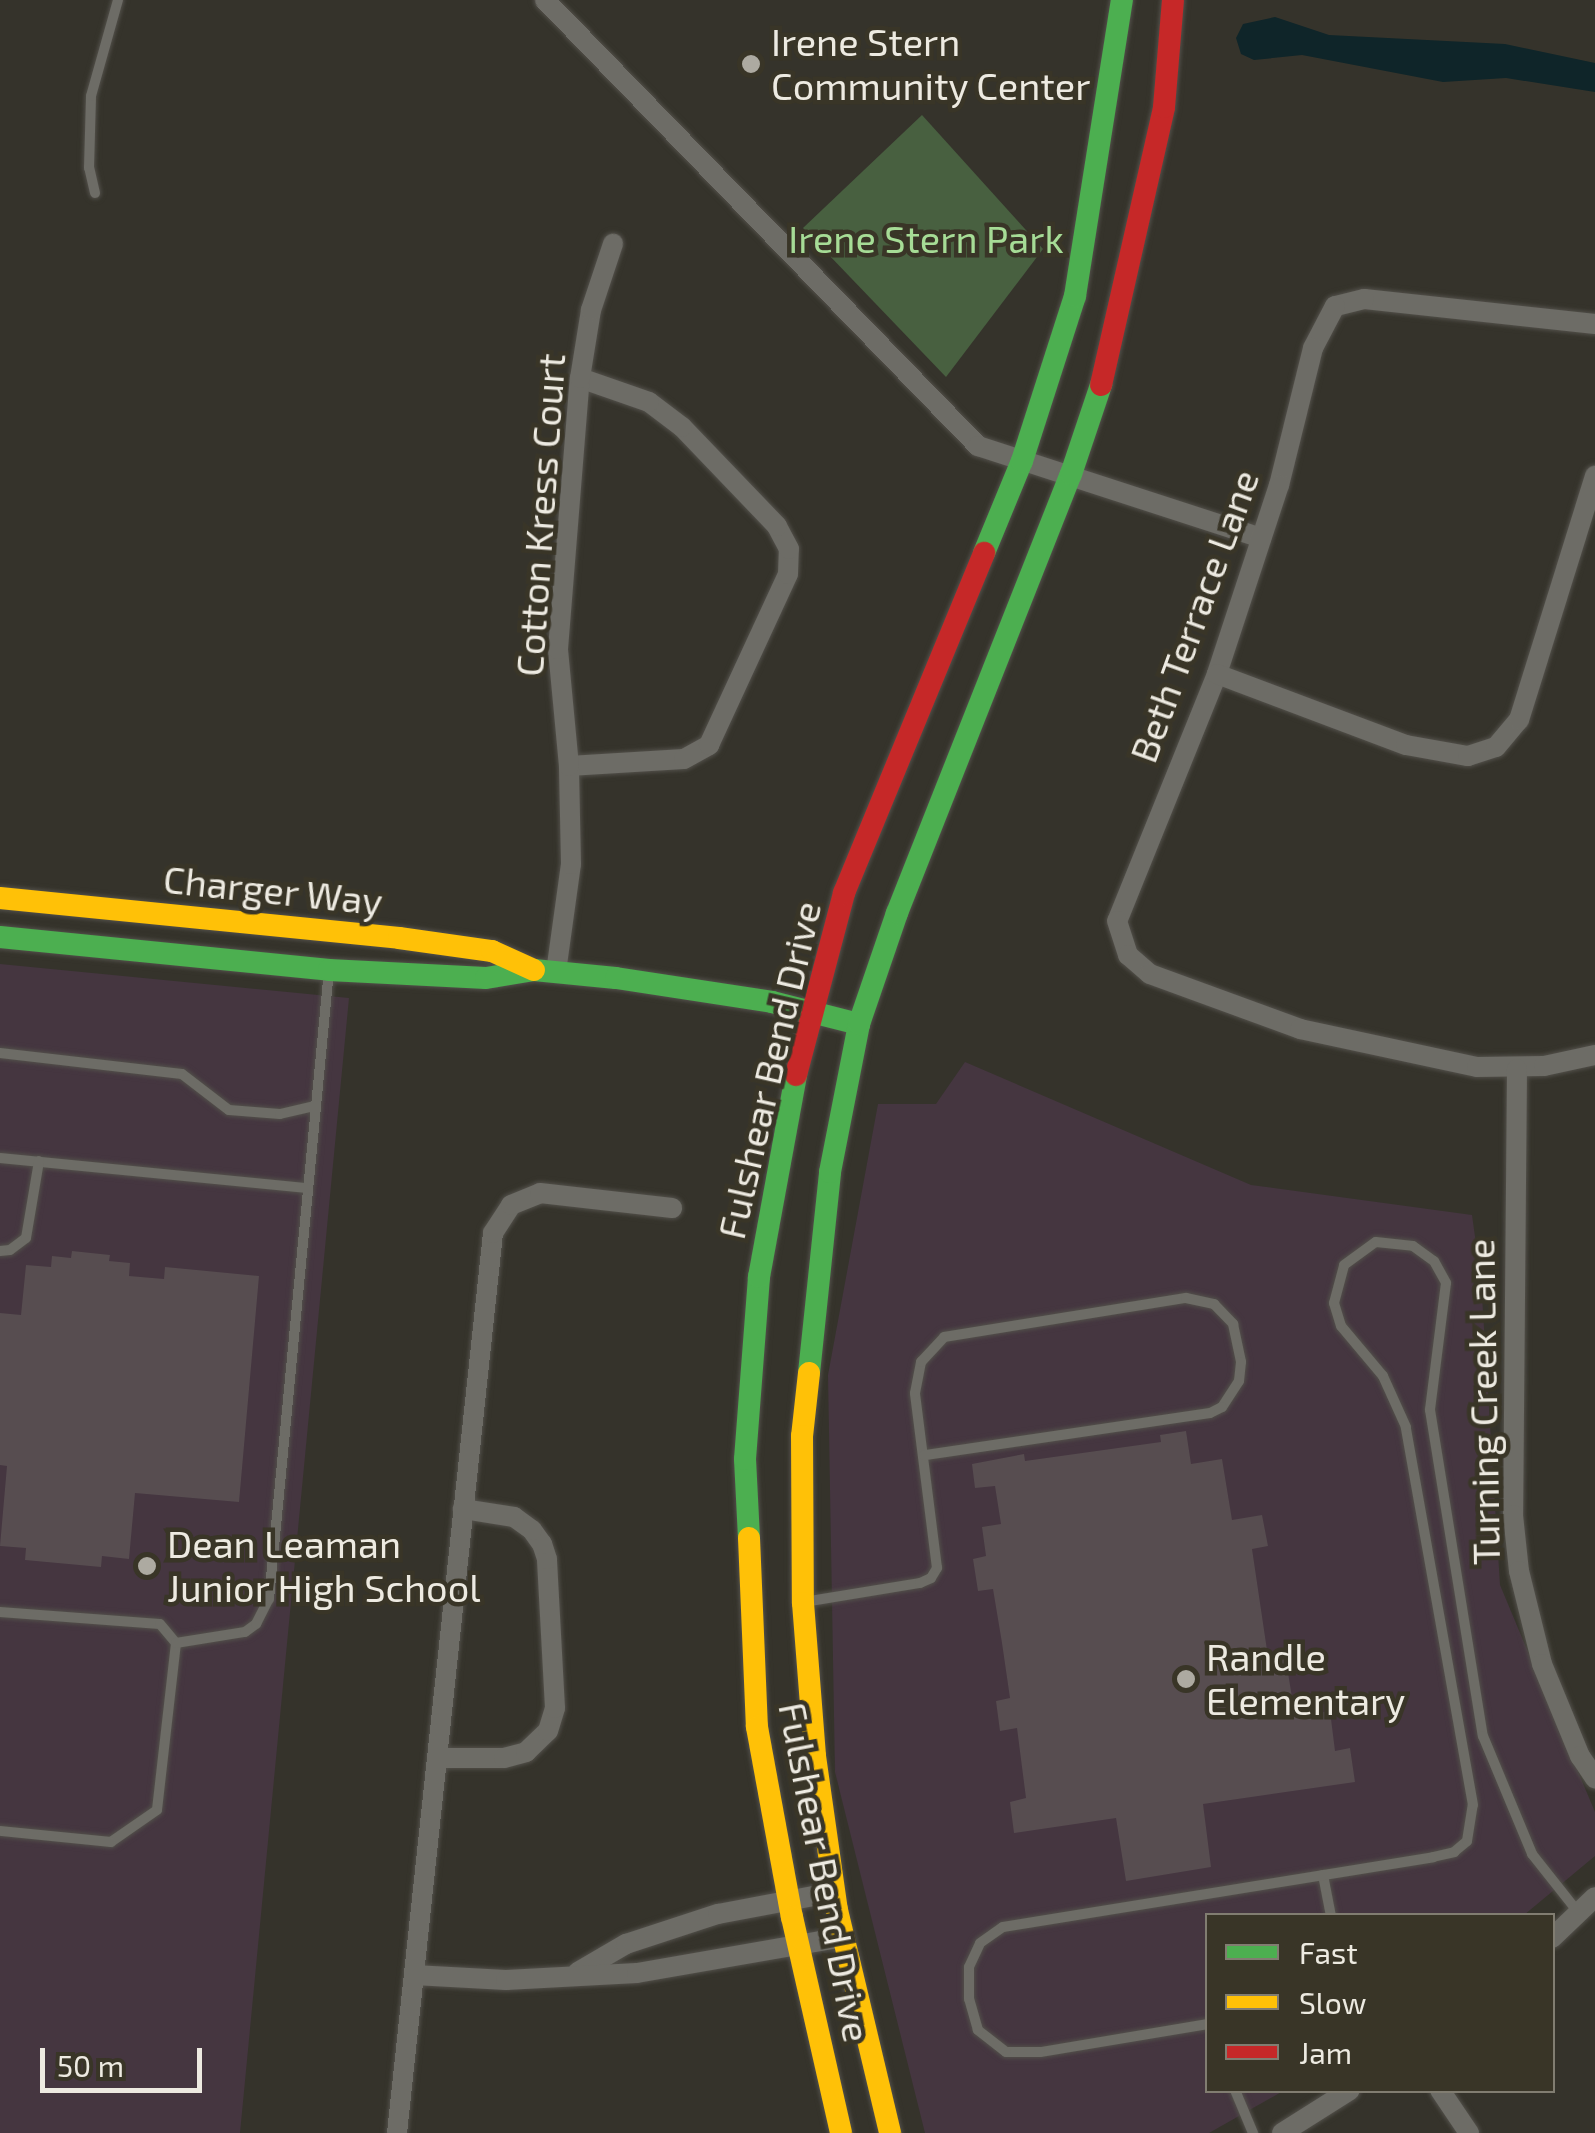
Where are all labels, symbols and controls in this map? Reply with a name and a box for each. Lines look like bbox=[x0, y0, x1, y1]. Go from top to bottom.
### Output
place label: Irene Stern Community Center bbox=[771, 19, 1091, 108]
marker: Irene Stern Community Center bbox=[740, 53, 762, 75]
park label: Irene Stern Park bbox=[788, 216, 1064, 262]
street label: Cotton Kress Court bbox=[506, 352, 574, 678]
street label: Beth Terrace Lane bbox=[1120, 463, 1268, 769]
street label: Charger Way bbox=[161, 856, 385, 924]
street label: Fulshear Bend Drive bbox=[708, 896, 830, 1244]
street label: Turning Creek Lane bbox=[1457, 1238, 1509, 1566]
place label: Dean Leaman Junior High School bbox=[167, 1521, 481, 1610]
marker: Dean Leaman Junior High School bbox=[136, 1555, 158, 1577]
place label: Randle Elementary bbox=[1206, 1634, 1405, 1724]
marker: Randle Elementary bbox=[1175, 1668, 1197, 1690]
street label: Fulshear Bend Drive bbox=[770, 1698, 880, 2046]
legend bbox=[1205, 1913, 1555, 2093]
text: Fast bbox=[1299, 1934, 1358, 1970]
text: Slow bbox=[1299, 1984, 1366, 2020]
scale bar bbox=[45, 2028, 208, 2090]
text: Jam bbox=[1299, 2034, 1352, 2070]
text: 50 m bbox=[57, 2047, 124, 2083]

